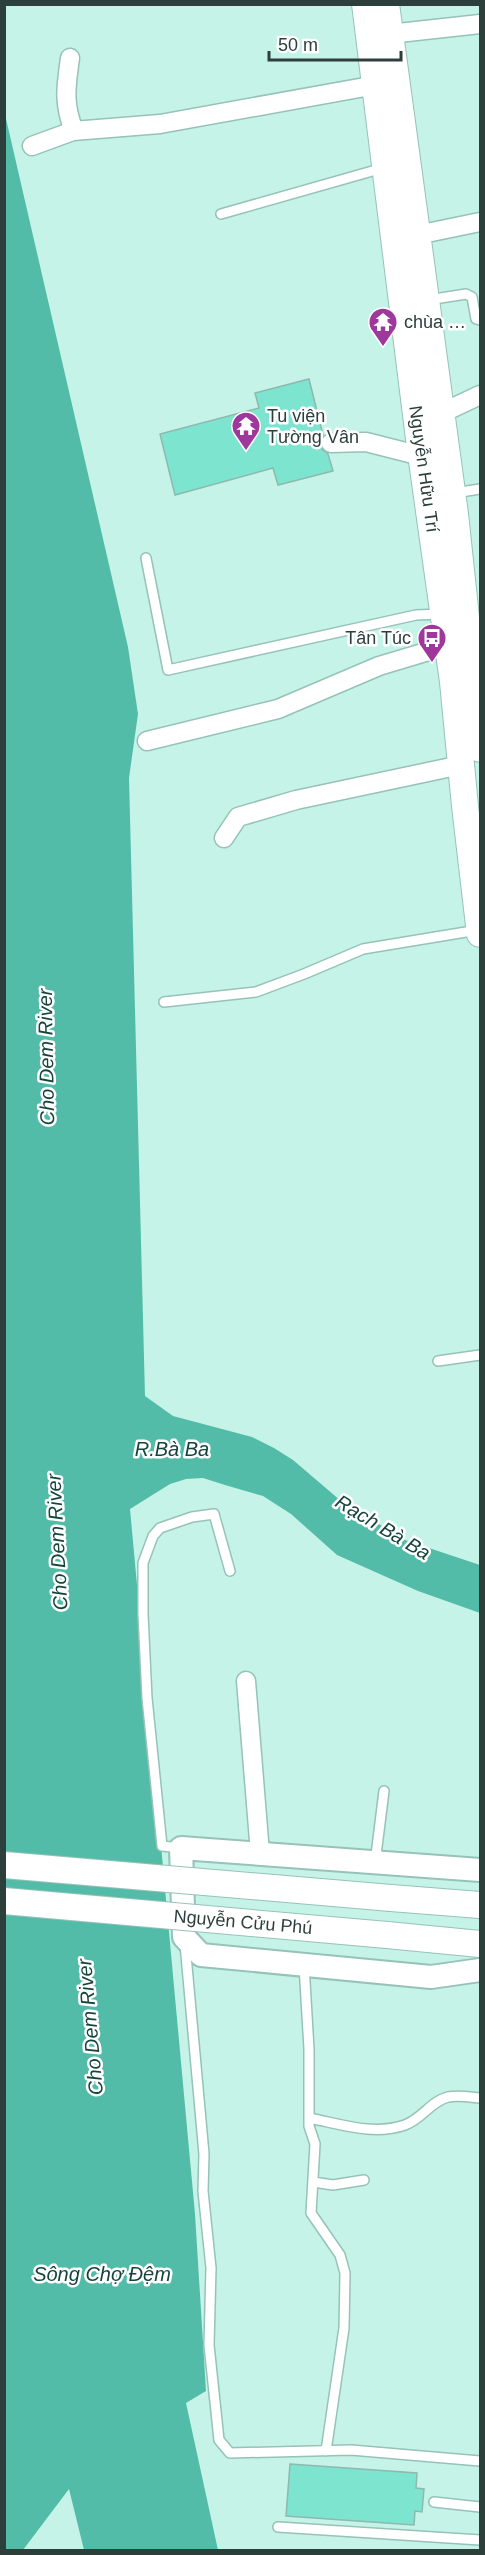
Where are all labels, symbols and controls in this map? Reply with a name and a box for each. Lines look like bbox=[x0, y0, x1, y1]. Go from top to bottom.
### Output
scale bar bbox=[269, 24, 401, 62]
text: 50 m bbox=[278, 35, 318, 55]
temple icon: chùa … bbox=[367, 306, 399, 348]
place label: chùa … bbox=[404, 312, 466, 332]
street label: Nguyễn Hữu Trí bbox=[405, 404, 444, 534]
place label: Tu viện Tường Vân bbox=[267, 406, 359, 447]
temple icon: Tu viện Tường Vân bbox=[230, 410, 262, 452]
bus stop icon: Tân Túc bbox=[416, 622, 448, 664]
place label: Tân Túc bbox=[345, 628, 411, 648]
water label: Cho Dem River bbox=[34, 987, 58, 1126]
water label: R.Bà Ba bbox=[135, 1438, 209, 1460]
water label: Cho Dem River bbox=[42, 1472, 72, 1611]
water label: Rạch Bà Ba bbox=[332, 1490, 434, 1564]
street label: Nguyễn Cửu Phú bbox=[173, 1905, 313, 1938]
water label: Cho Dem River bbox=[73, 1957, 107, 2096]
water label: Sông Chợ Đệm bbox=[33, 2263, 171, 2285]

